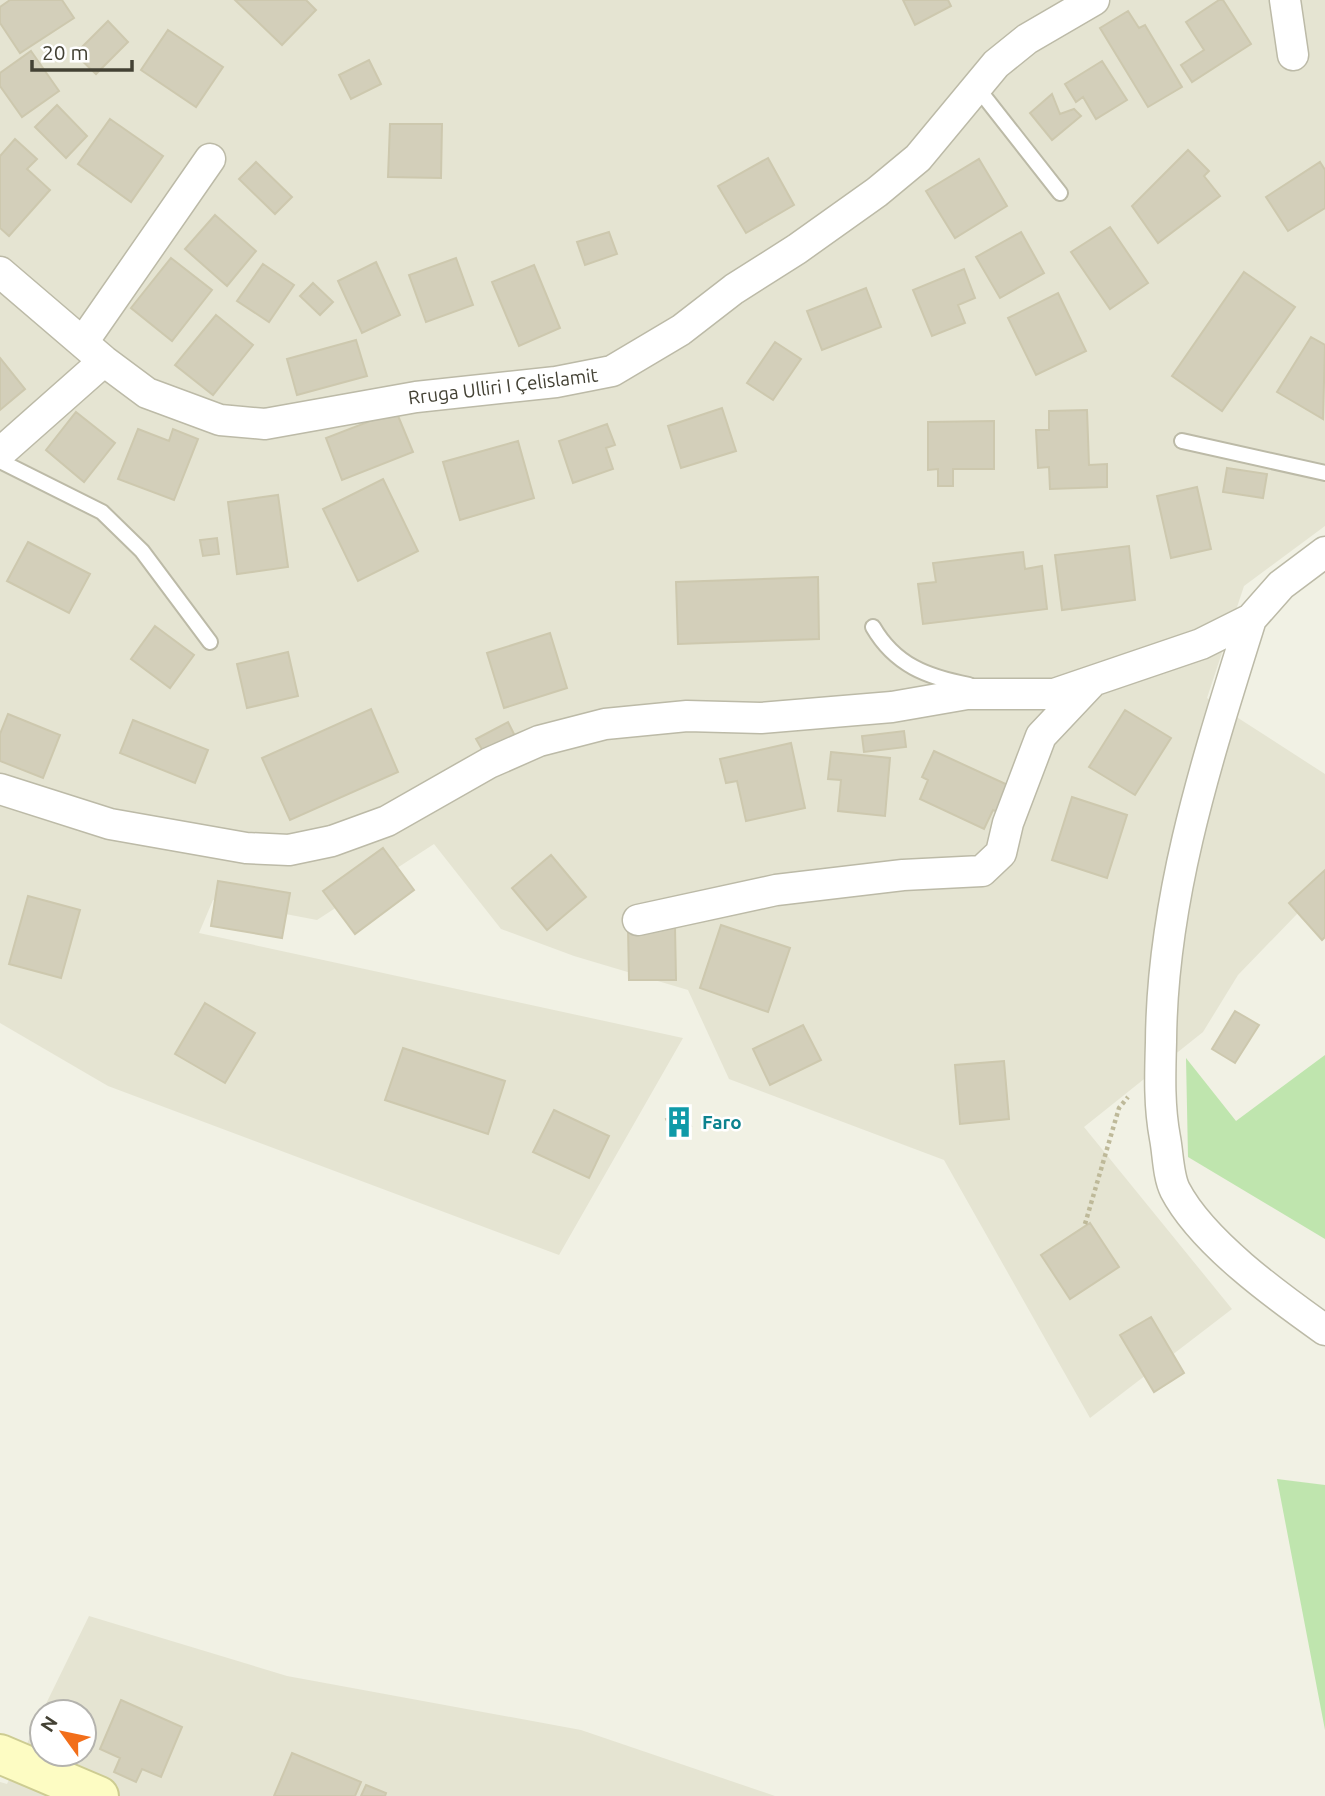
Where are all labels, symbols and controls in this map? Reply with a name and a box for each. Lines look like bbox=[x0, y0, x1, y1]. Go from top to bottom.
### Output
scale bar bbox=[32, 28, 131, 72]
text: 20 m bbox=[42, 40, 89, 64]
street label: Rruga Ulliri I Çelislamit bbox=[407, 363, 600, 409]
building icon: Faro bbox=[662, 1105, 696, 1139]
place label: Faro bbox=[702, 1111, 742, 1133]
north arrow bbox=[28, 1698, 98, 1768]
text: N bbox=[36, 1712, 62, 1736]

